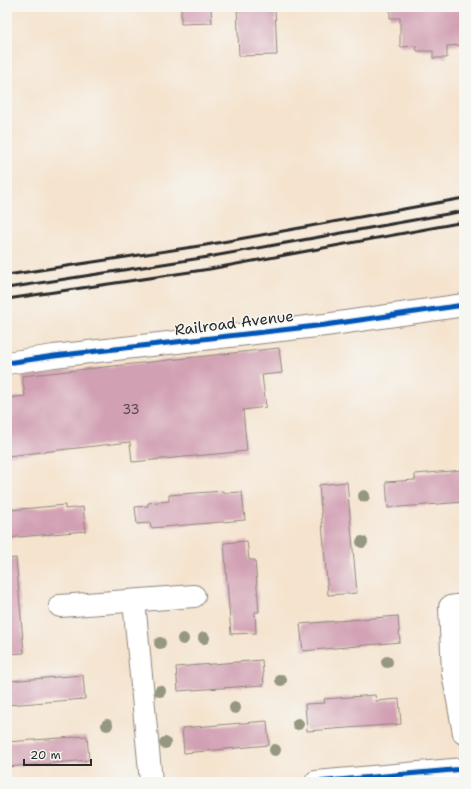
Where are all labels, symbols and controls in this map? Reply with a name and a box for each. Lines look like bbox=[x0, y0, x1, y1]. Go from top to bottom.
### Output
street label: Railroad Avenue bbox=[173, 306, 295, 340]
house number: 33 bbox=[122, 401, 140, 418]
scale bar bbox=[24, 741, 91, 767]
text: 20 m bbox=[30, 747, 61, 763]

